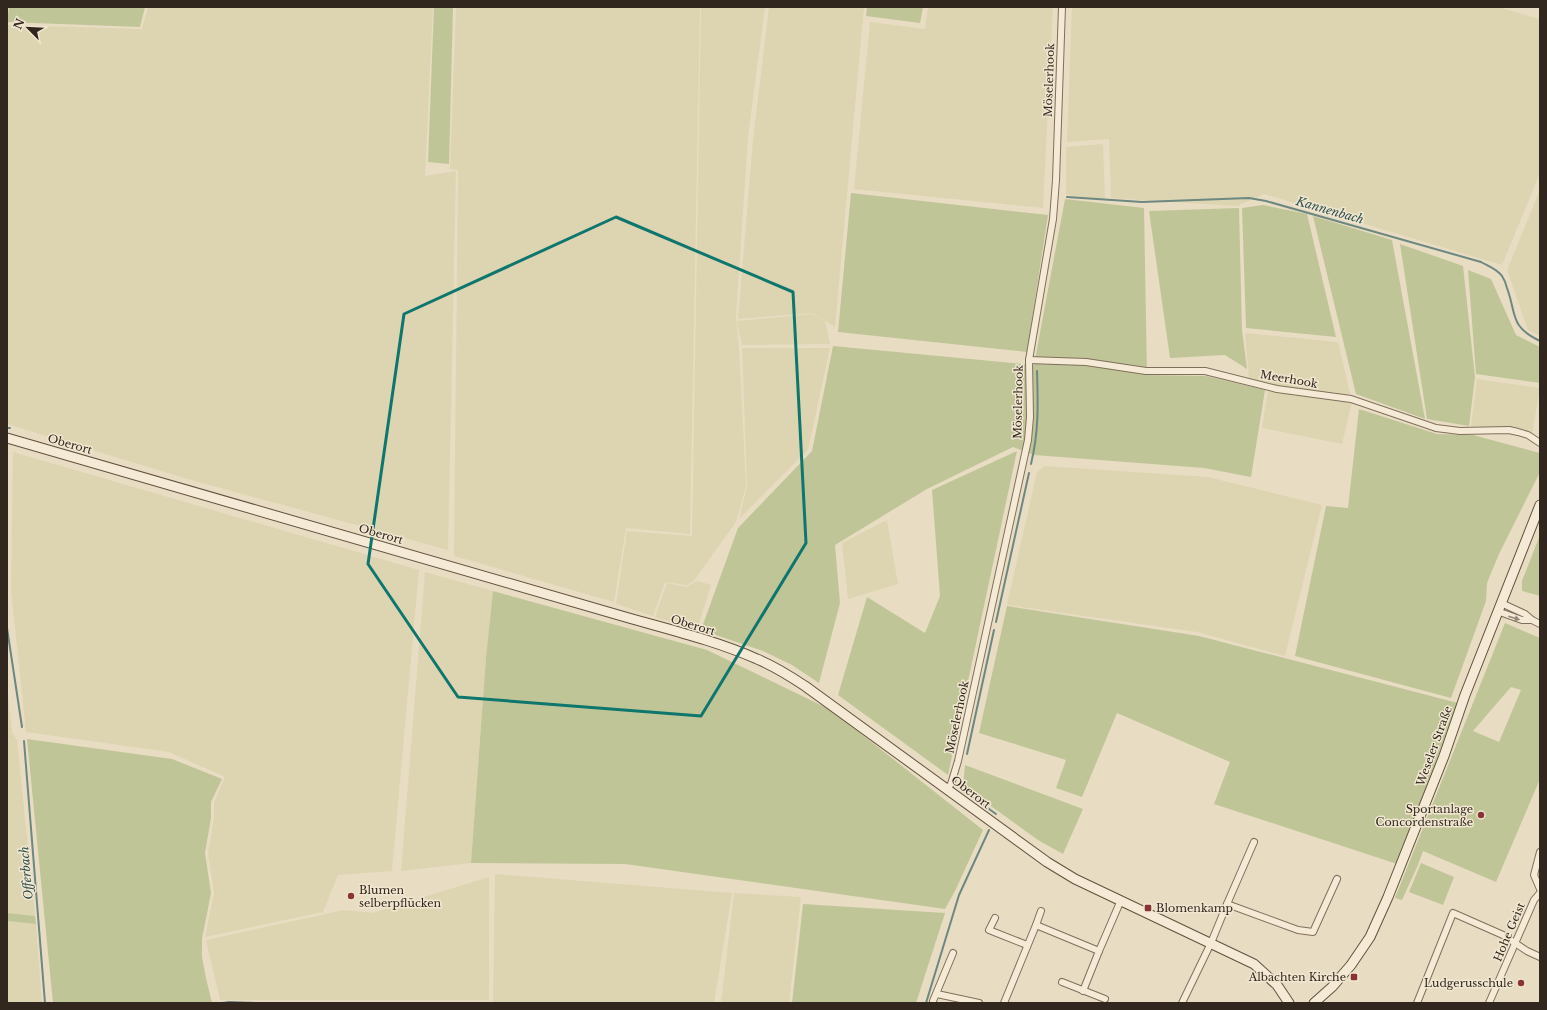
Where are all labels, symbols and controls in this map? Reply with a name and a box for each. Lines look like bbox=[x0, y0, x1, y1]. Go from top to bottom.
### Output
north arrow bbox=[8, 8, 48, 48]
text: N bbox=[10, 16, 28, 32]
street label: Möselerhook bbox=[1041, 43, 1057, 117]
water label: Kannenbach bbox=[1293, 193, 1366, 227]
street label: Möselerhook bbox=[1010, 365, 1026, 439]
street label: Meerhook bbox=[1259, 367, 1319, 391]
street label: Oberort bbox=[46, 431, 95, 457]
street label: Oberort bbox=[357, 521, 406, 547]
street label: Oberort bbox=[669, 612, 718, 639]
one-way arrow bbox=[1509, 615, 1521, 621]
street label: Möselerhook bbox=[942, 679, 972, 755]
street label: Weseler Straße bbox=[1413, 704, 1455, 789]
street label: Oberort bbox=[949, 773, 994, 812]
place label: Sportanlage Concordenstraße bbox=[1376, 802, 1473, 829]
marker: Sportanlage Concordenstraße bbox=[1476, 810, 1486, 820]
water label: Offerbach bbox=[16, 846, 36, 900]
place label: Blumen selberpflücken bbox=[359, 883, 441, 910]
marker: Blumen selberpflücken bbox=[346, 891, 356, 901]
street label: Hohe Geist bbox=[1490, 900, 1528, 964]
place label: Blomenkamp bbox=[1156, 901, 1233, 915]
marker: Blomenkamp bbox=[1143, 903, 1153, 913]
place label: Albachten Kirche bbox=[1248, 970, 1346, 984]
marker: Albachten Kirche bbox=[1349, 972, 1359, 982]
place label: Ludgerusschule bbox=[1424, 976, 1513, 990]
marker: Ludgerusschule bbox=[1516, 978, 1526, 988]

